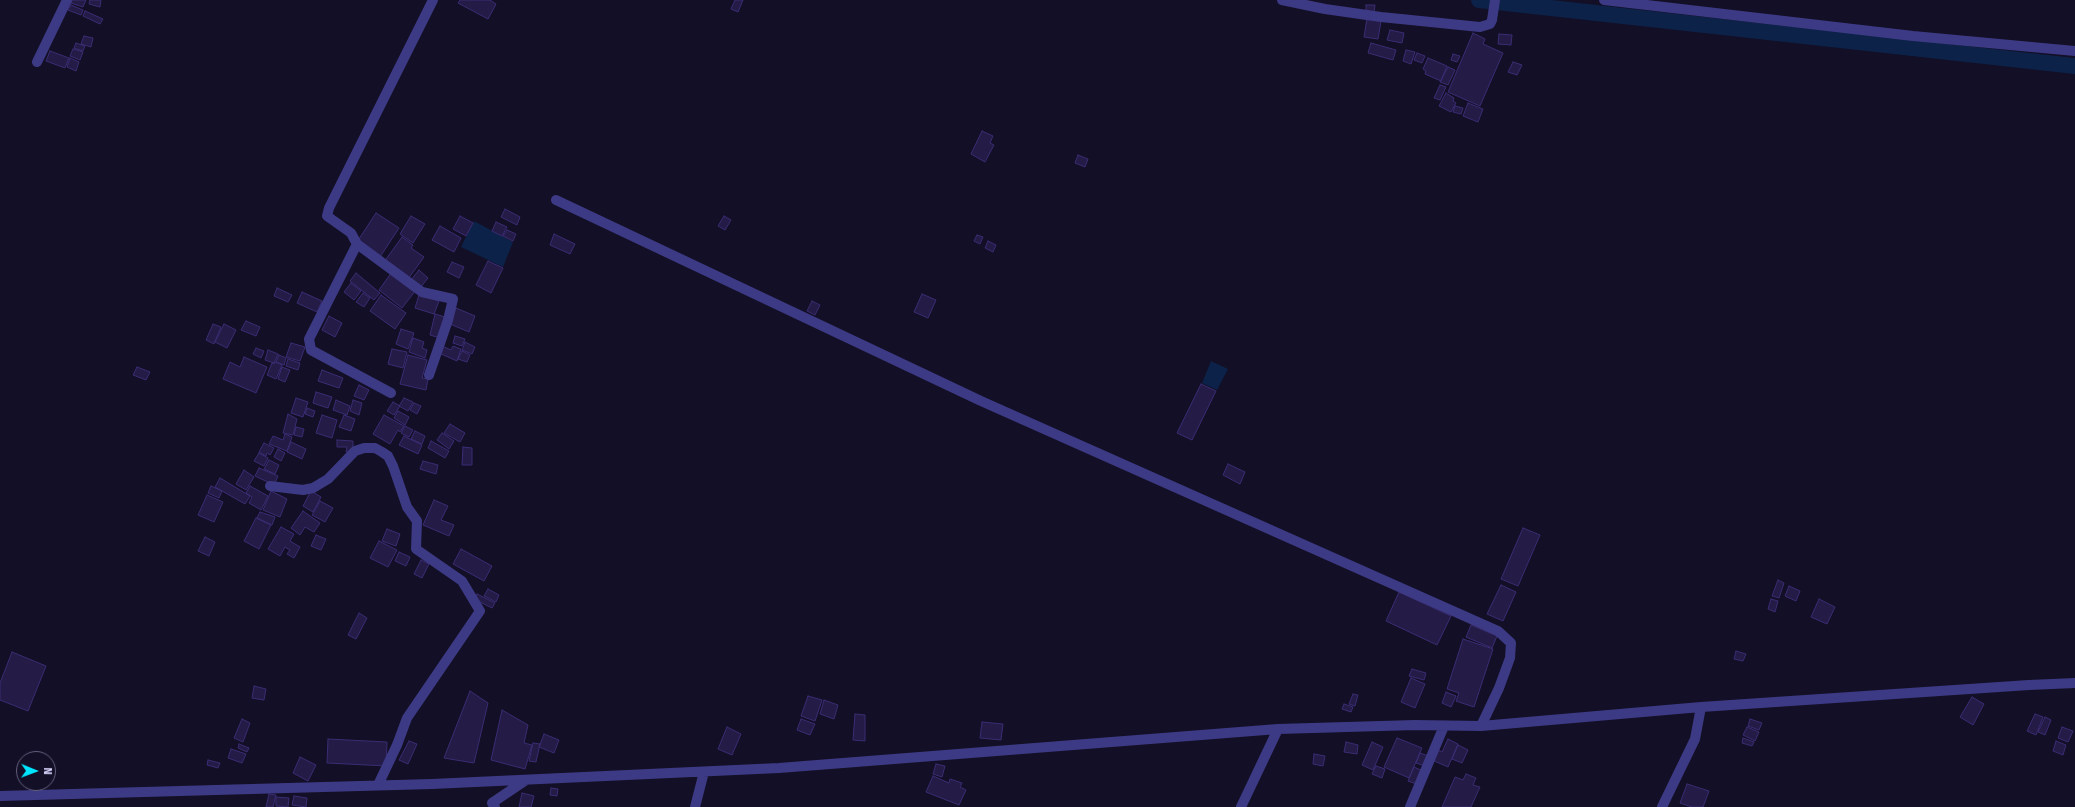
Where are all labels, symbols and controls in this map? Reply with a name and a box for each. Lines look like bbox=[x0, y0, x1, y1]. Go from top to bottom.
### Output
north arrow bbox=[16, 751, 56, 791]
text: N bbox=[41, 767, 54, 775]

